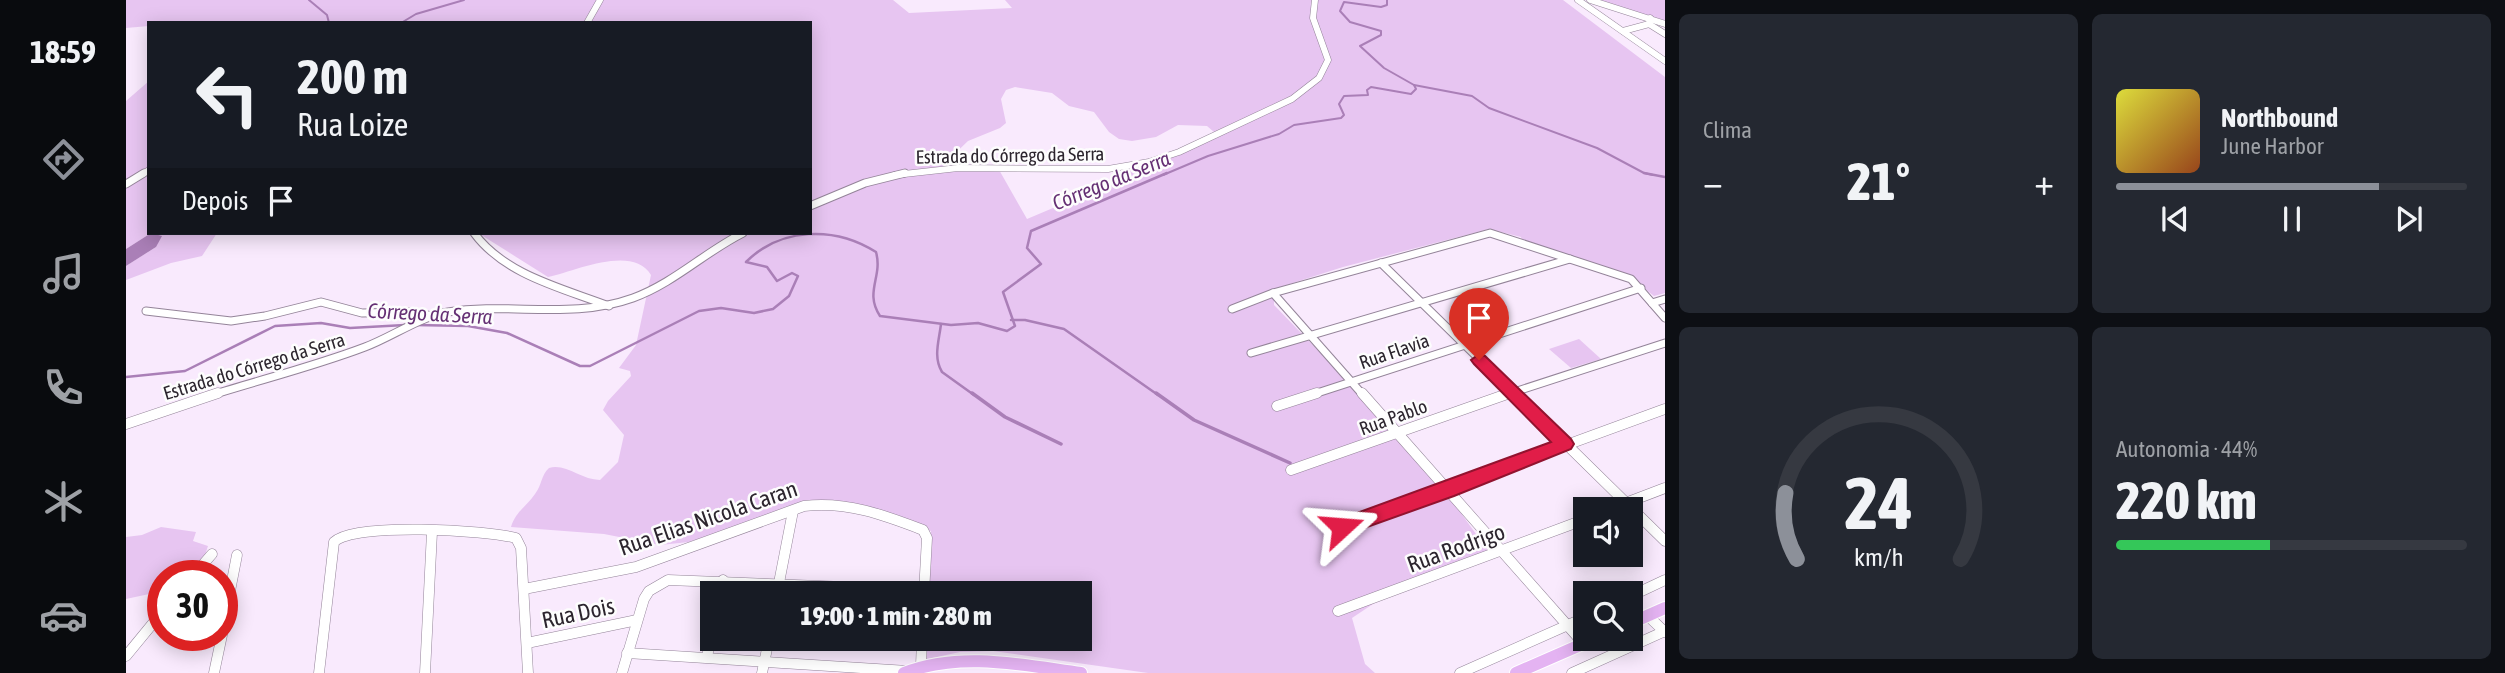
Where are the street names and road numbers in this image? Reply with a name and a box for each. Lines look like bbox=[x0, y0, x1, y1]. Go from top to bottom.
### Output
street label: Estrada do Córrego da Serra bbox=[915, 142, 1105, 168]
street label: Estrada do Córrego da Serra bbox=[161, 328, 347, 404]
street label: Rua Flavia bbox=[1356, 329, 1432, 373]
street label: Rua Pablo bbox=[1356, 395, 1430, 439]
street label: Rua Elias Nicola Caran bbox=[615, 475, 801, 561]
street label: Rua Rodrigo bbox=[1404, 518, 1508, 578]
street label: Rua Dois bbox=[539, 593, 617, 633]

